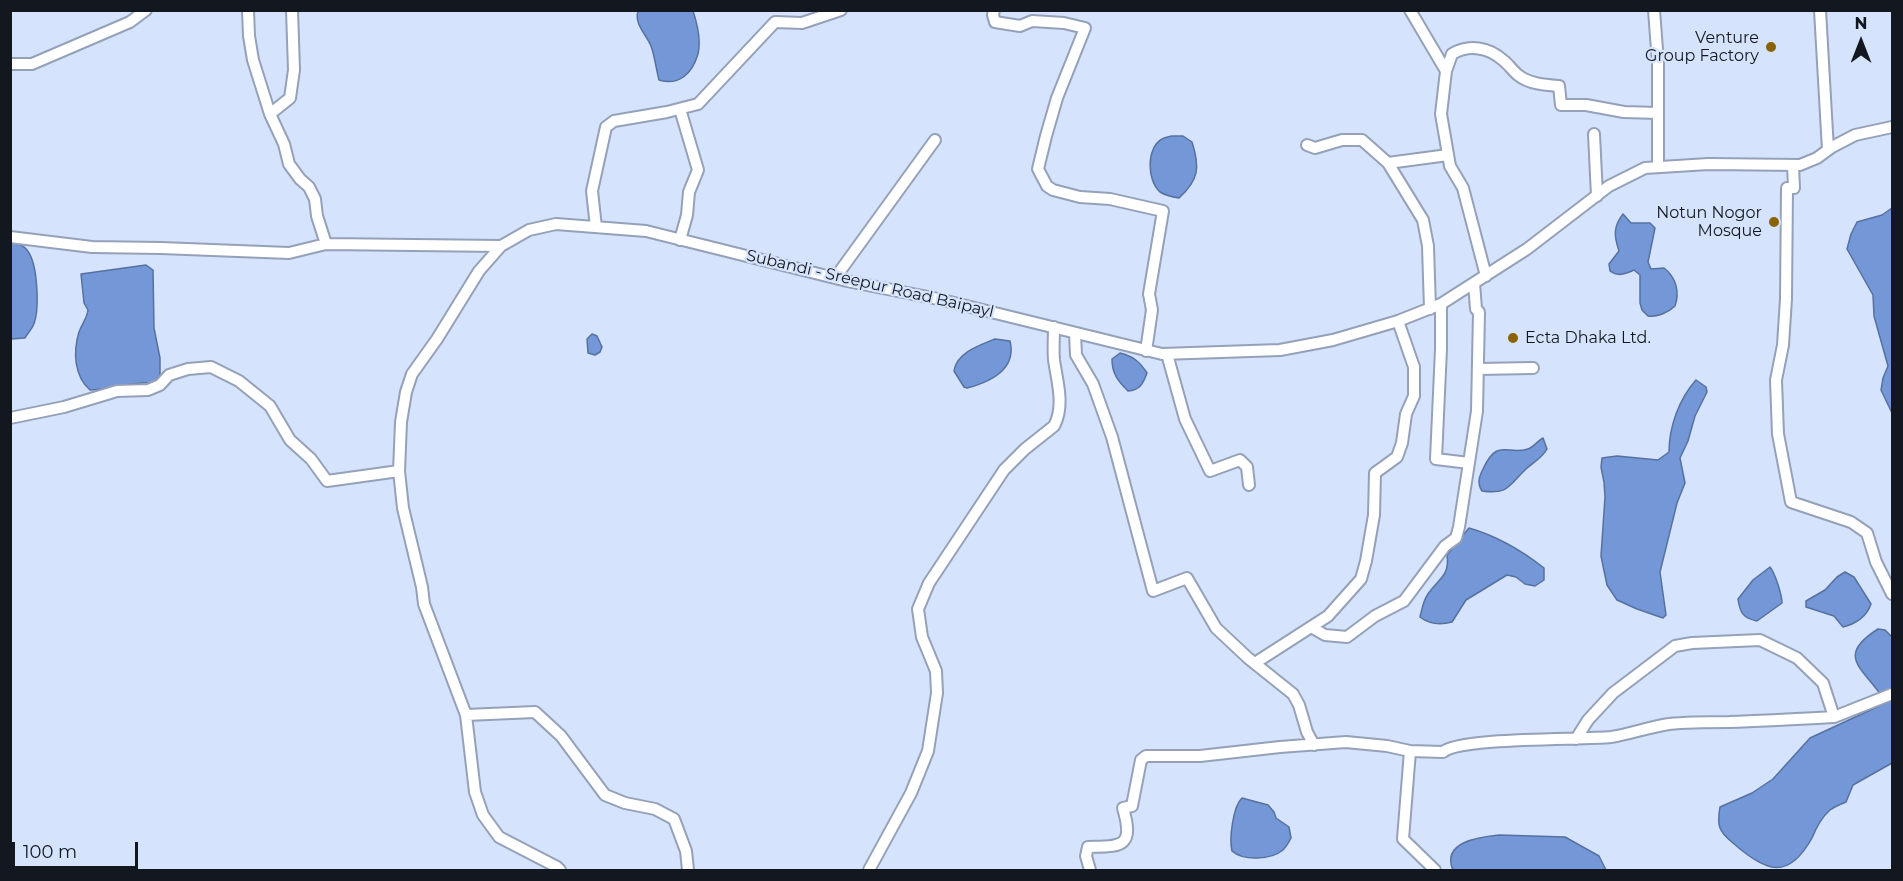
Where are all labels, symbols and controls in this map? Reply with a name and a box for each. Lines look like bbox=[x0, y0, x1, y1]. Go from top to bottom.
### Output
north arrow bbox=[1831, 12, 1891, 72]
text: N bbox=[1855, 14, 1867, 33]
place label: Venture Group Factory bbox=[1645, 28, 1759, 66]
marker: Venture Group Factory bbox=[1764, 40, 1778, 54]
place label: Notun Nogor Mosque bbox=[1656, 203, 1762, 241]
marker: Notun Nogor Mosque bbox=[1767, 215, 1781, 229]
street label: Subandi - Sreepur Road Baipayl bbox=[744, 246, 996, 322]
place label: Ecta Dhaka Ltd. bbox=[1525, 328, 1651, 348]
marker: Ecta Dhaka Ltd. bbox=[1506, 331, 1520, 345]
scale bar bbox=[15, 830, 141, 868]
text: 100 m bbox=[23, 841, 77, 863]

